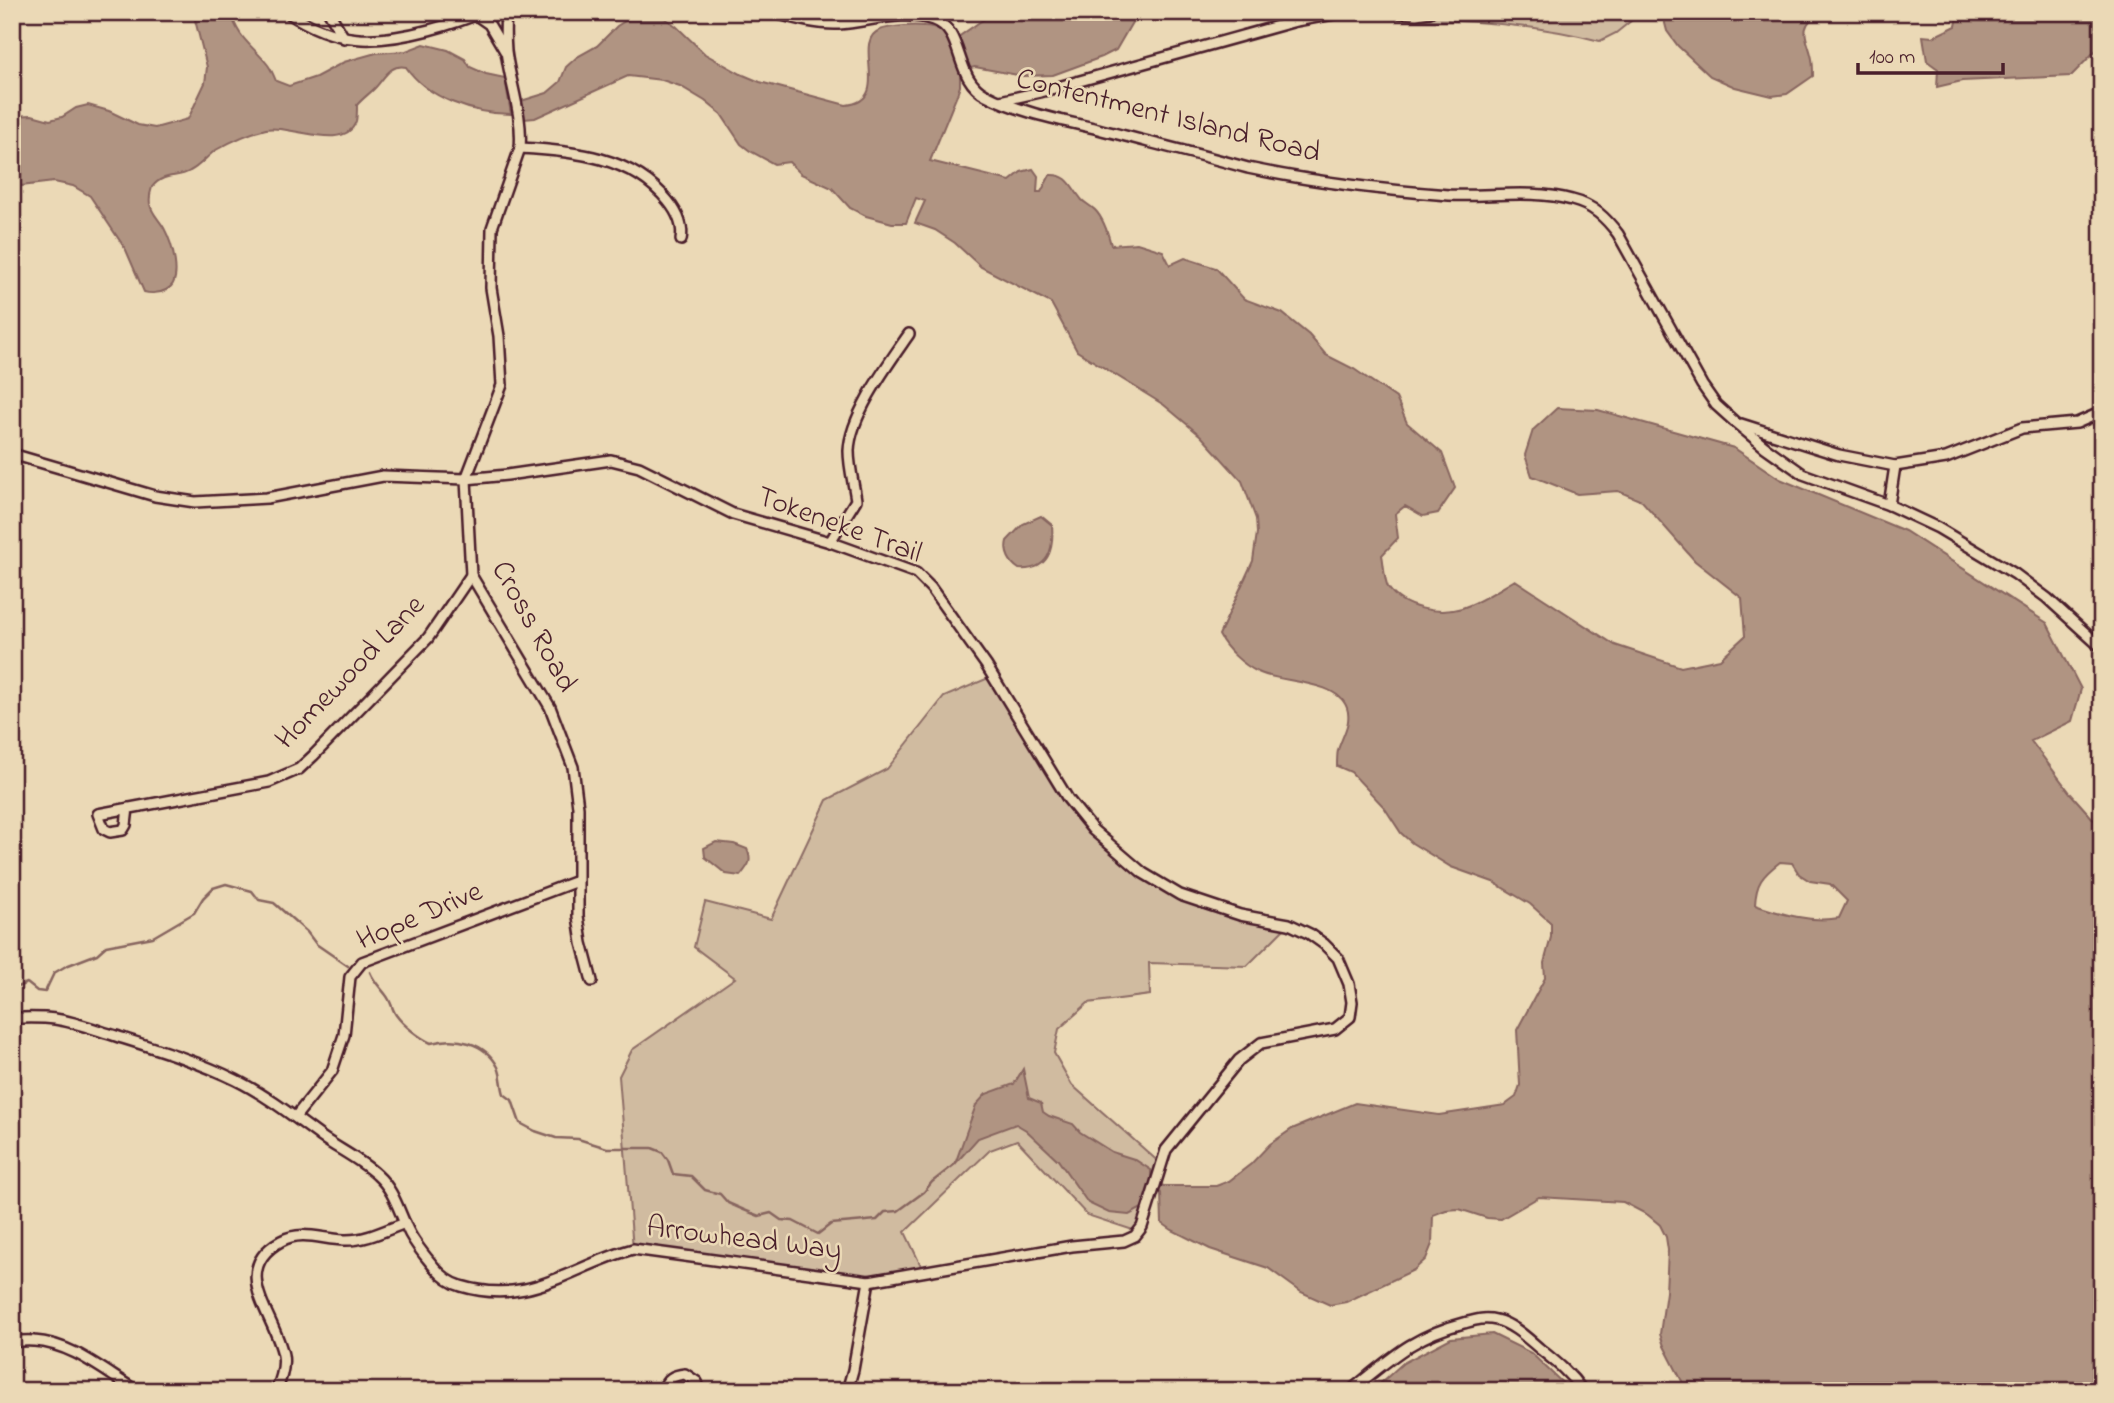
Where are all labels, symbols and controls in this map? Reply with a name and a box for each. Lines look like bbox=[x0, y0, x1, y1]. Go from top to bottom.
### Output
scale bar bbox=[1858, 32, 2004, 76]
text: 100 m bbox=[1869, 43, 1915, 73]
street label: Contentment Island Road bbox=[1011, 58, 1325, 176]
street label: Tokeneke Trail bbox=[750, 476, 928, 576]
street label: Cross Road bbox=[479, 553, 587, 701]
street label: Homewood Lane bbox=[266, 585, 437, 760]
street label: Hope Drive bbox=[350, 871, 490, 963]
street label: Arrowhead Way bbox=[644, 1206, 844, 1274]

